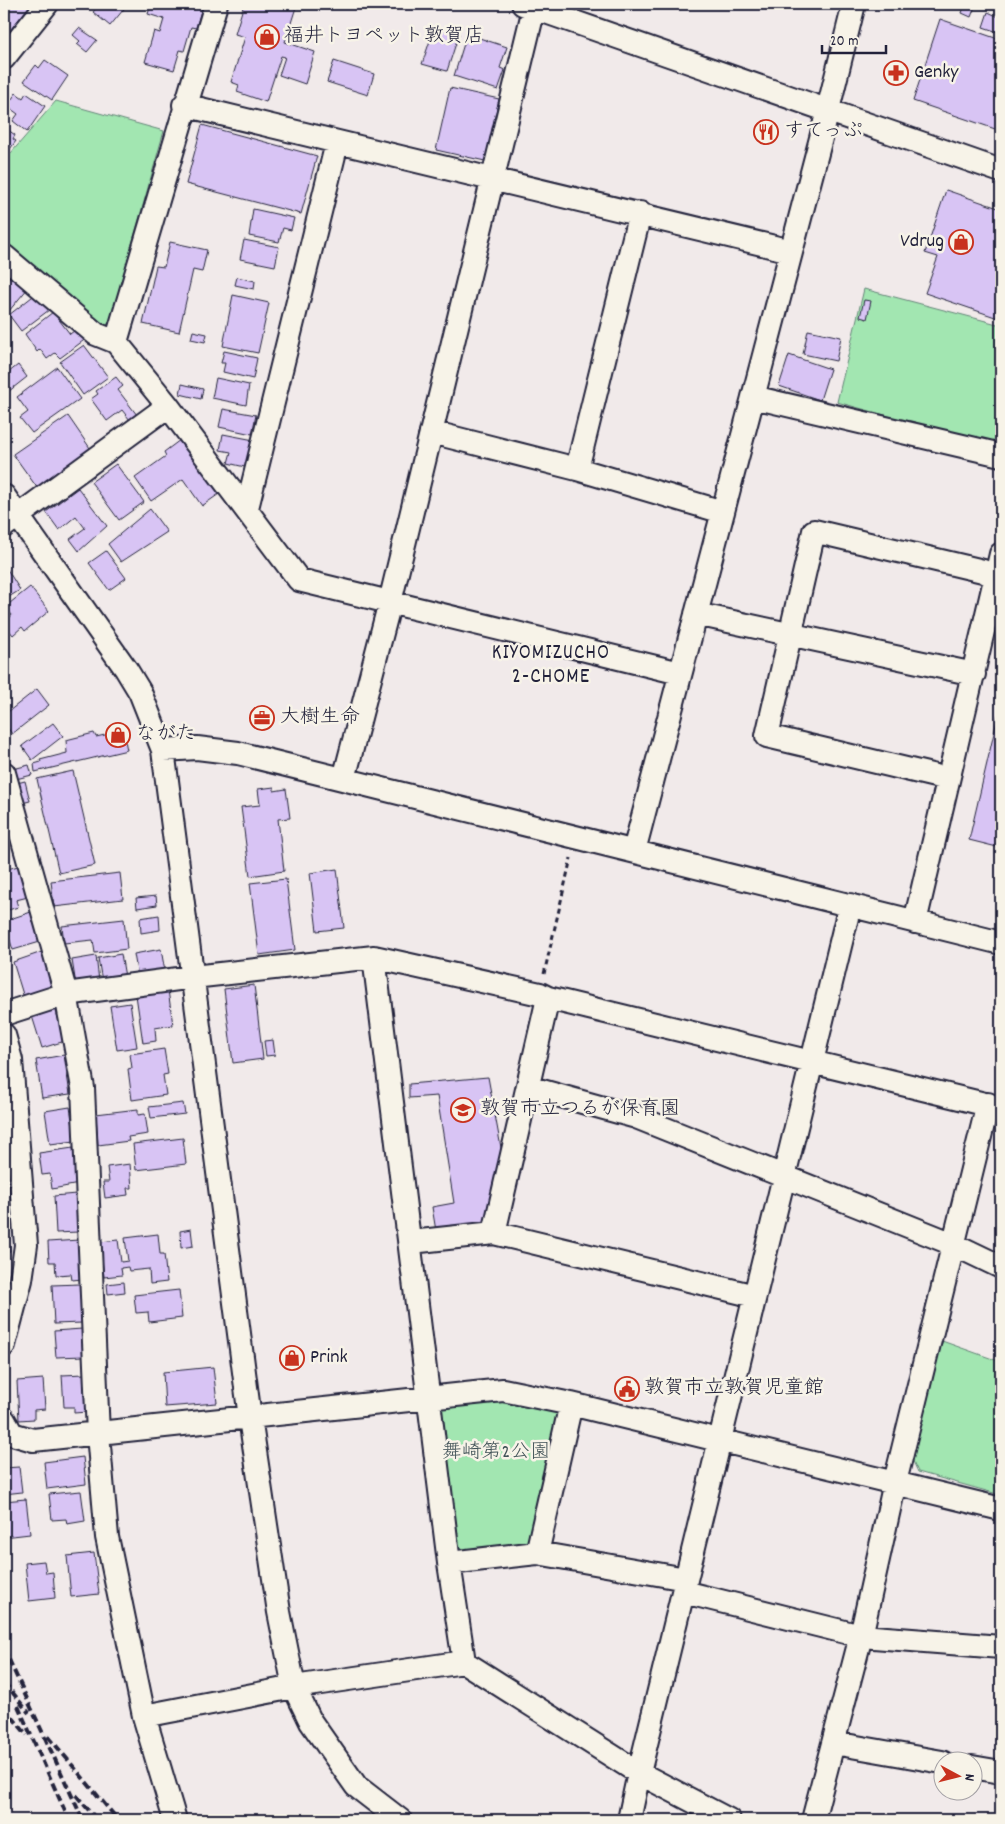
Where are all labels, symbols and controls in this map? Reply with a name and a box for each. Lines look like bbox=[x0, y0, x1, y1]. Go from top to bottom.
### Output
scale bar bbox=[822, 22, 886, 54]
place label: 福井トヨペット敦賀店 bbox=[284, 23, 484, 51]
shop icon: 福井トヨペット敦賀店 bbox=[254, 24, 280, 50]
text: 20 m bbox=[830, 31, 858, 53]
place label: Genky bbox=[914, 59, 959, 87]
pharmacy icon: Genky bbox=[883, 60, 909, 86]
place label: すてっぷ bbox=[784, 118, 863, 146]
restaurant icon: すてっぷ bbox=[753, 119, 779, 145]
place label: Vdrug bbox=[900, 228, 944, 256]
shop icon: Vdrug bbox=[948, 229, 974, 255]
district label: KIYOMIZUCHO 2-CHOME bbox=[492, 639, 610, 693]
place label: 大樹生命 bbox=[280, 704, 360, 732]
office icon: 大樹生命 bbox=[249, 705, 275, 731]
place label: ながた bbox=[136, 721, 196, 749]
shop icon: ながた bbox=[105, 722, 131, 748]
place label: 敦賀市立つるが保育園 bbox=[480, 1096, 680, 1124]
school or university icon: 敦賀市立つるが保育園 bbox=[450, 1097, 476, 1123]
place label: Prink bbox=[310, 1344, 348, 1372]
shop icon: Prink bbox=[279, 1345, 305, 1371]
place label: 敦賀市立敦賀児童館 bbox=[644, 1375, 824, 1403]
public building icon: 敦賀市立敦賀児童館 bbox=[614, 1376, 640, 1402]
park label: 舞崎第2公園 bbox=[442, 1439, 550, 1467]
north arrow bbox=[932, 1752, 982, 1802]
text: N bbox=[959, 1773, 979, 1782]

